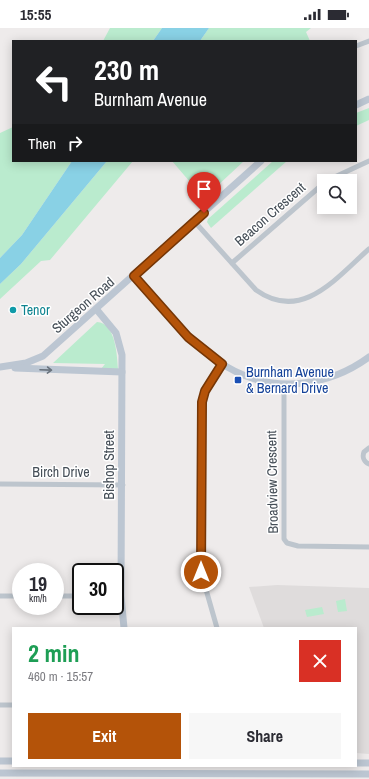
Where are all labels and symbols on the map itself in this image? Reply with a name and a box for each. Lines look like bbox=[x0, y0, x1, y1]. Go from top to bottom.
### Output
pin bbox=[187, 172, 221, 213]
street label: Beacon Crescent bbox=[231, 178, 309, 250]
street label: Sturgeon Road bbox=[48, 273, 118, 337]
place label: Tenor bbox=[21, 301, 50, 319]
marker: Tenor bbox=[8, 305, 18, 315]
place label: Burnham Avenue & Bernard Drive bbox=[246, 363, 334, 397]
one-way arrow bbox=[39, 367, 52, 374]
marker: Burnham Avenue & Bernard Drive bbox=[233, 375, 243, 385]
street label: Bishop Street bbox=[100, 430, 118, 500]
street label: Broadview Crescent bbox=[262, 430, 282, 534]
street label: Birch Drive bbox=[32, 463, 90, 481]
position arrow bbox=[180, 551, 222, 593]
speed limit sign: 30 bbox=[72, 563, 124, 615]

